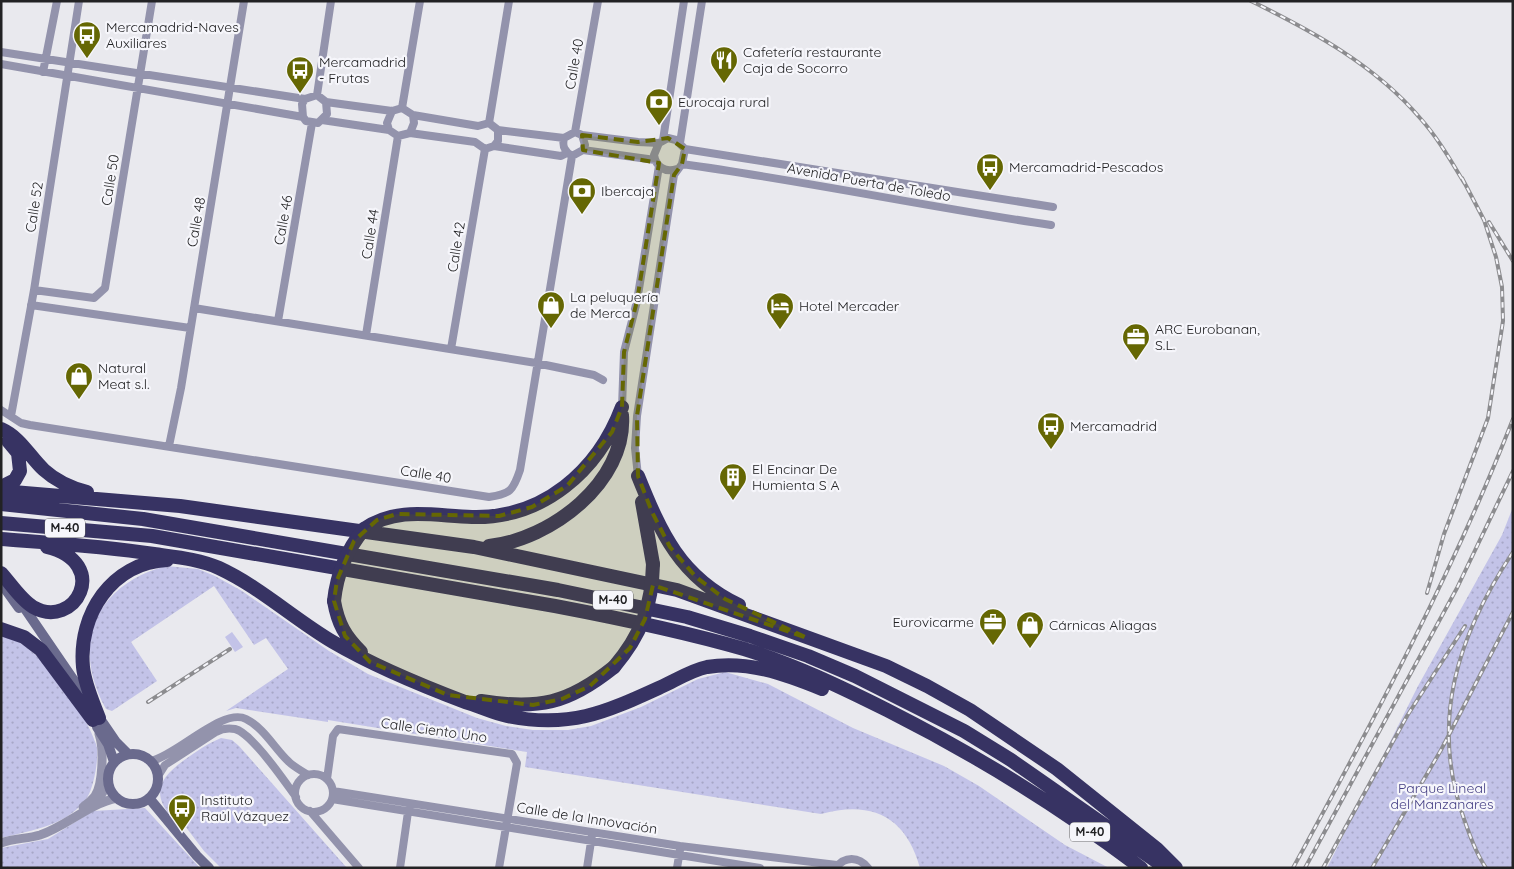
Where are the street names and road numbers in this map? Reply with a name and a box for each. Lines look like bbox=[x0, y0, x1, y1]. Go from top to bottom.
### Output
street label: Calle 40 bbox=[561, 37, 587, 91]
street label: Calle 50 bbox=[97, 153, 123, 207]
street label: Avenida Puerta de Toledo bbox=[786, 159, 952, 205]
street label: Calle 52 bbox=[21, 180, 47, 234]
street label: Calle 46 bbox=[270, 193, 296, 246]
street label: Calle 48 bbox=[183, 196, 209, 248]
street label: Calle 44 bbox=[357, 208, 383, 260]
street label: Calle 42 bbox=[443, 220, 469, 273]
street label: Calle 40 bbox=[399, 461, 453, 487]
road number: M-40 bbox=[45, 518, 85, 538]
road number: M-40 bbox=[593, 590, 633, 610]
street label: Calle Ciento Uno bbox=[380, 714, 488, 746]
street label: Calle de la Innovación bbox=[515, 798, 659, 838]
road number: M-40 bbox=[1070, 822, 1110, 842]

